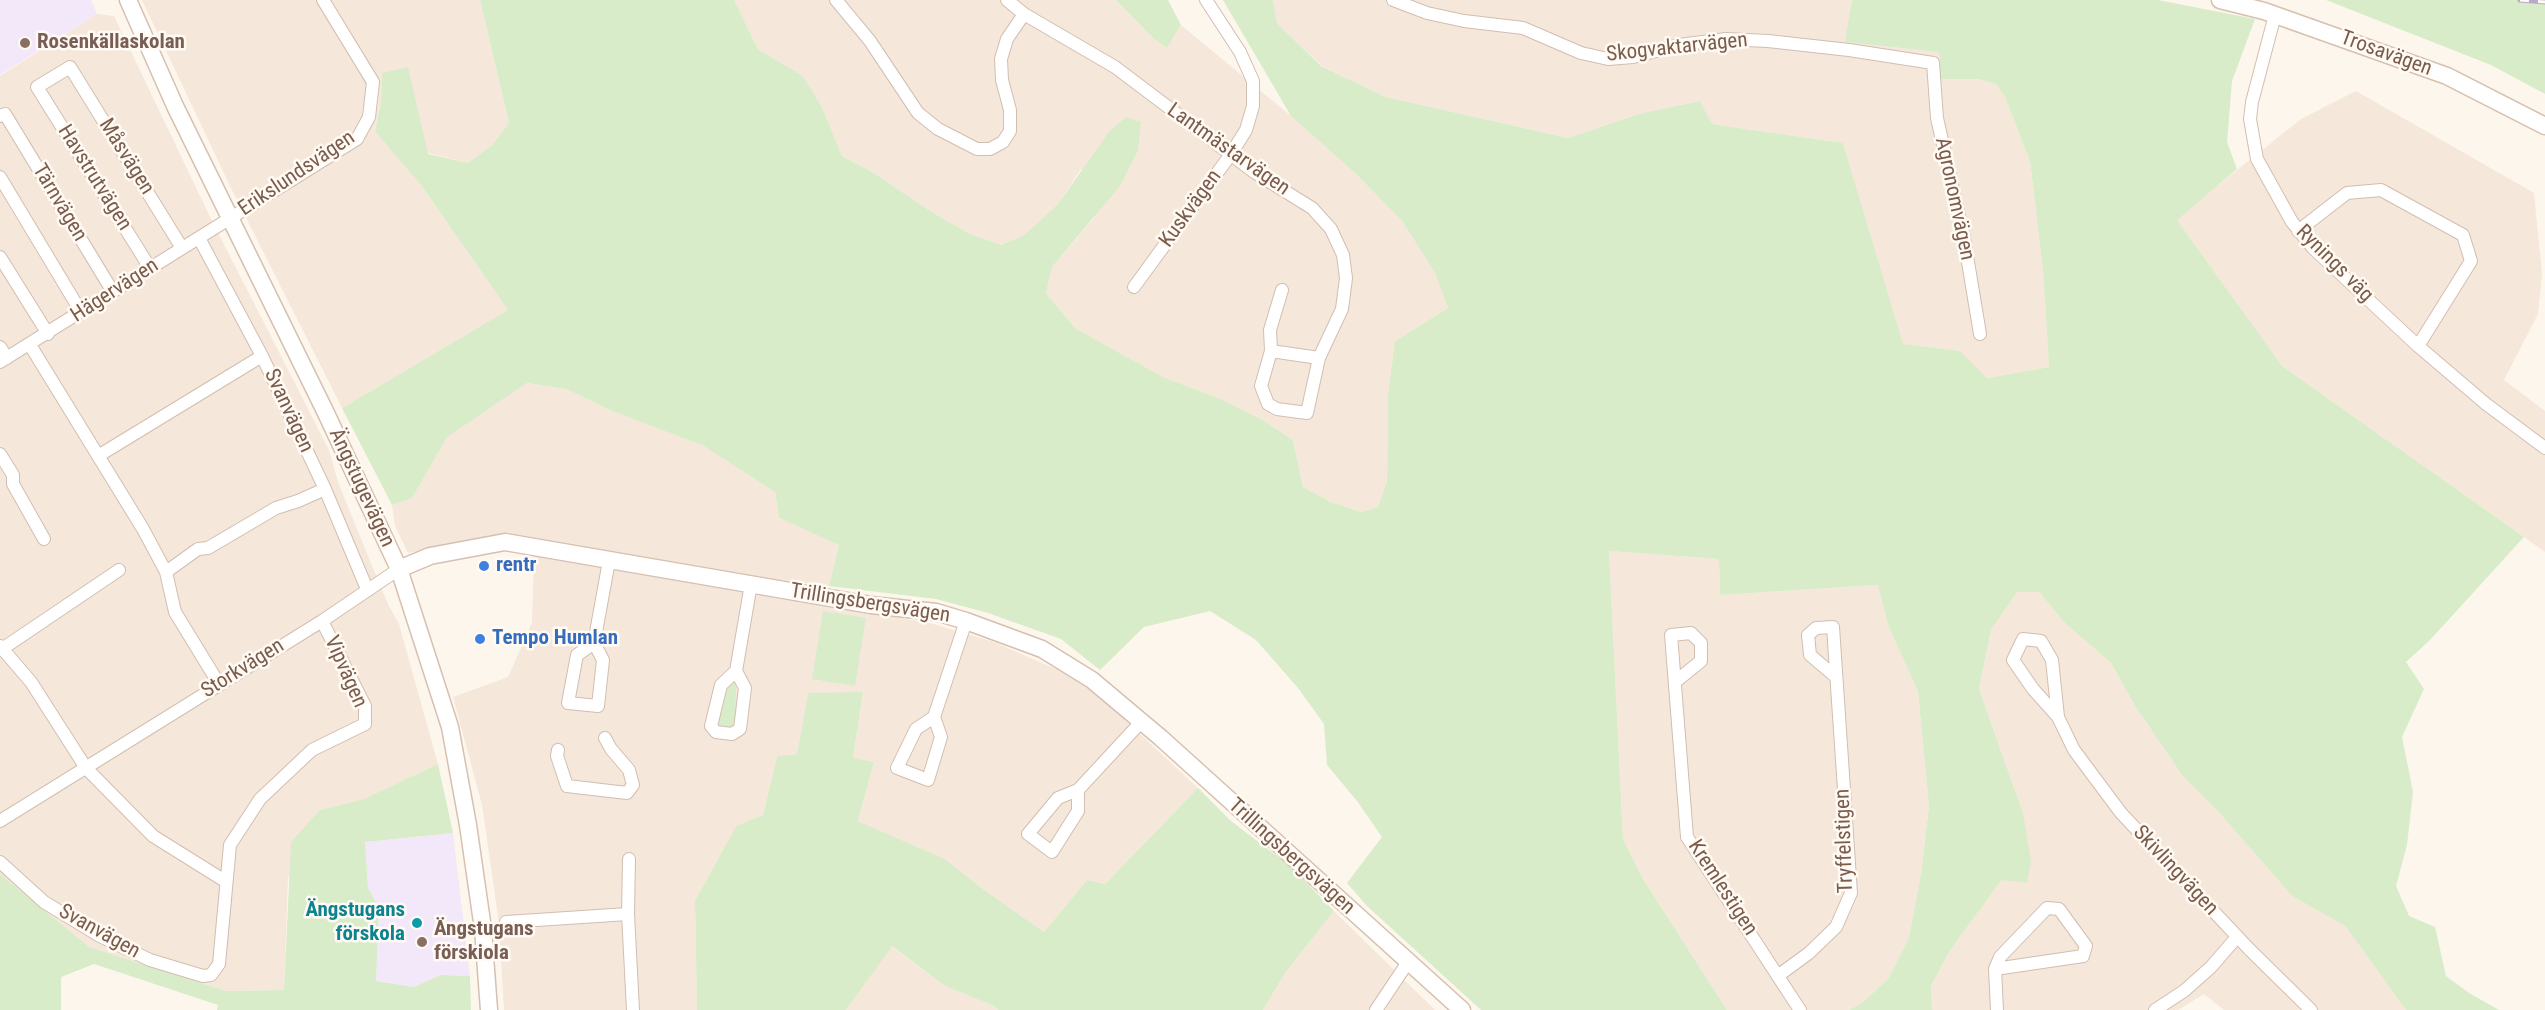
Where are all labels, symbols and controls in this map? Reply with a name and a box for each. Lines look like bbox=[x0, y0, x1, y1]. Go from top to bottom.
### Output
street label: Trosavägen bbox=[2337, 26, 2435, 82]
street label: Skogvaktarvägen bbox=[1605, 28, 1749, 68]
place label: Rosenkällaskolan bbox=[37, 30, 185, 56]
marker: Rosenkällaskolan bbox=[18, 36, 32, 50]
street label: Lantmästarvägen bbox=[1162, 98, 1294, 202]
street label: Måsvägen bbox=[93, 114, 159, 200]
street label: Havstrutvägen bbox=[52, 121, 136, 235]
street label: Erikslundsvägen bbox=[234, 126, 360, 222]
street label: Agronomvägen bbox=[1929, 135, 1979, 263]
street label: Tärnvägen bbox=[26, 160, 92, 246]
street label: Kuskvägen bbox=[1154, 165, 1228, 253]
street label: Rynings väg bbox=[2290, 220, 2378, 308]
street label: Hägervägen bbox=[67, 253, 163, 329]
street label: Svanvägen bbox=[258, 365, 318, 457]
street label: Ängstugevägen bbox=[323, 425, 399, 551]
place label: rentr bbox=[496, 553, 537, 579]
marker: rentr bbox=[477, 559, 491, 573]
street label: Trillingsbergsvägen bbox=[788, 579, 952, 629]
place label: Tempo Humlan bbox=[492, 626, 618, 652]
street label: Vipvägen bbox=[318, 632, 372, 712]
marker: Tempo Humlan bbox=[473, 632, 487, 646]
street label: Storkvägen bbox=[197, 634, 289, 704]
street label: Tryffelstigen bbox=[1831, 788, 1859, 894]
street label: Trillingsbergsvägen bbox=[1223, 794, 1359, 920]
street label: Skivlingvägen bbox=[2127, 821, 2223, 921]
street label: Kremlestigen bbox=[1682, 835, 1762, 941]
place label: Ängstugans förskola bbox=[305, 898, 405, 948]
street label: Svanvägen bbox=[54, 899, 144, 965]
marker: Ängstugans förskola bbox=[410, 916, 424, 930]
place label: Ängstugans förskiola bbox=[434, 917, 534, 967]
marker: Ängstugans förskiola bbox=[415, 935, 429, 949]

